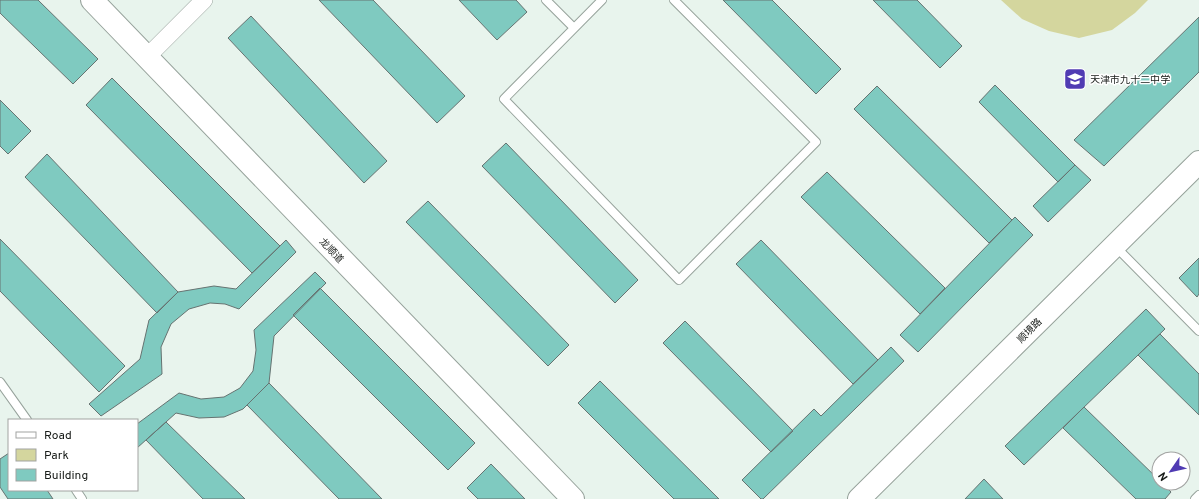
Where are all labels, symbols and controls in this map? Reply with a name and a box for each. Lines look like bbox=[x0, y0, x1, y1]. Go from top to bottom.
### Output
school or university icon: 天津市九十二中学 bbox=[1062, 66, 1088, 92]
place label: 天津市九十二中学 bbox=[1090, 74, 1170, 87]
street label: 龙顺道 bbox=[316, 236, 346, 266]
street label: 顺境路 bbox=[1015, 316, 1045, 346]
legend bbox=[8, 419, 138, 491]
text: Road bbox=[44, 428, 72, 444]
text: Park bbox=[44, 448, 69, 464]
north arrow bbox=[1151, 451, 1191, 491]
text: Building bbox=[44, 468, 88, 484]
text: N bbox=[1156, 469, 1172, 483]

